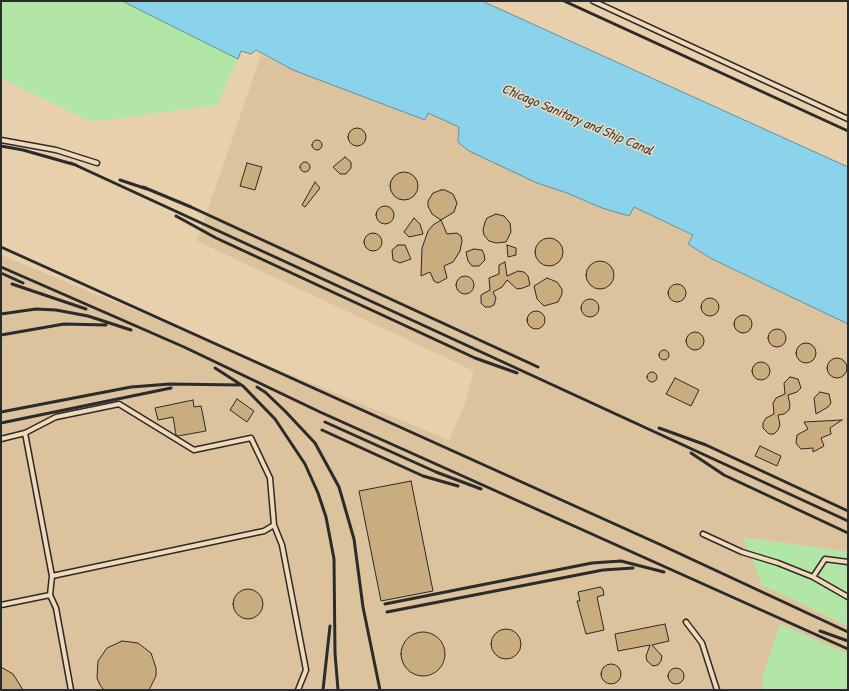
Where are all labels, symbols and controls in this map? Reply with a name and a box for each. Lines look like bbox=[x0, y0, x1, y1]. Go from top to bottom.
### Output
water label: Chicago Sanitary and Ship Canal bbox=[499, 80, 655, 160]

